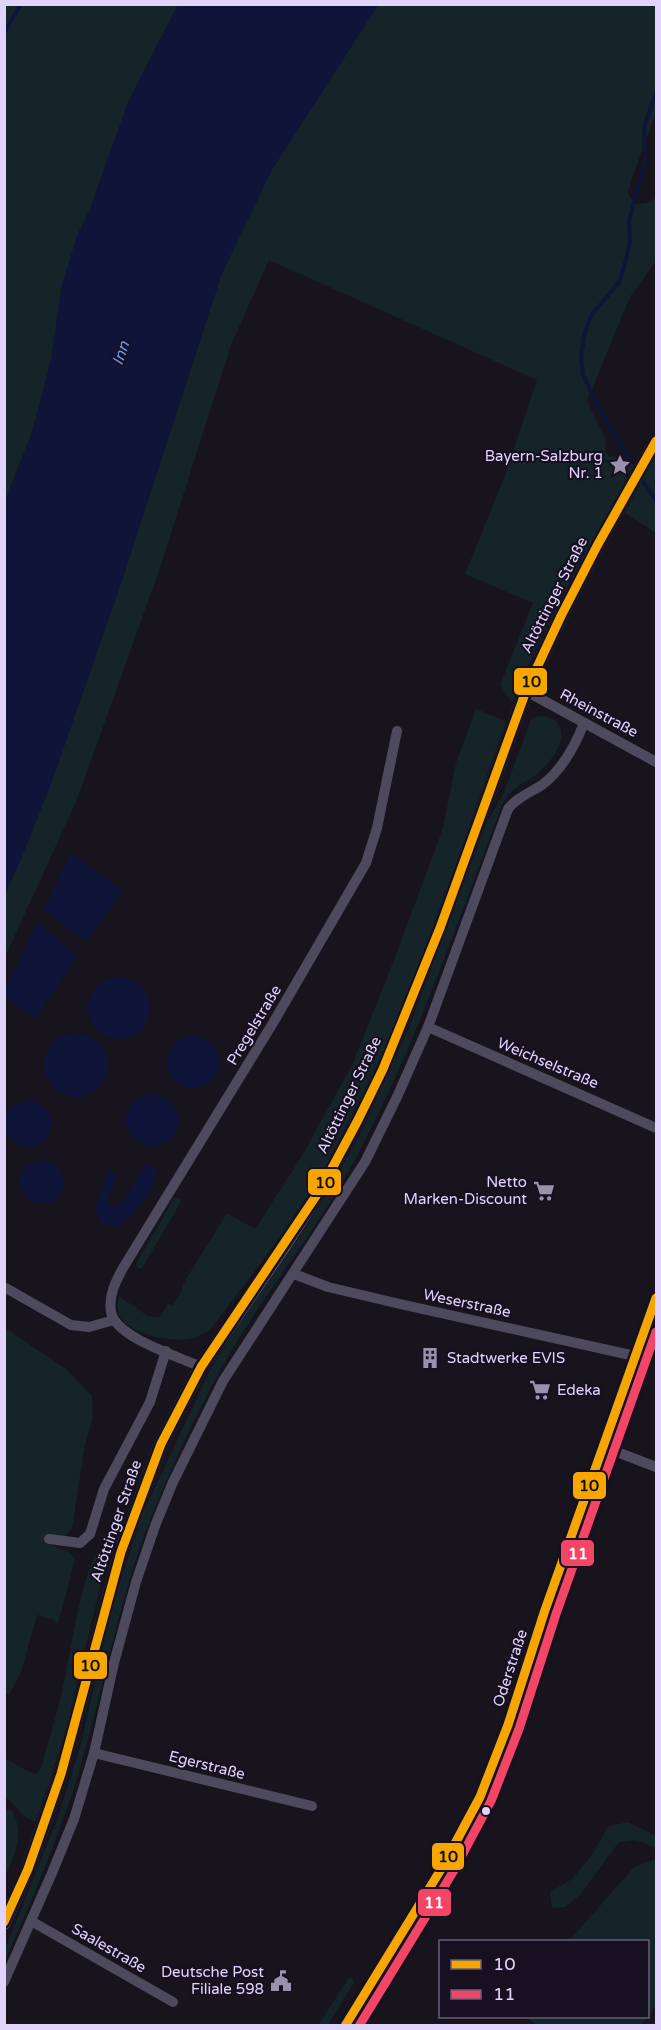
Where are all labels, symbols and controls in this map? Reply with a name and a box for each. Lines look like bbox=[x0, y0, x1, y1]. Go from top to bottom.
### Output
water label: Inn bbox=[108, 338, 135, 368]
place label: Bayern-Salzburg Nr. 1 bbox=[485, 447, 603, 482]
place icon: Bayern-Salzburg Nr. 1 bbox=[608, 453, 632, 477]
street label: Altöttinger Straße bbox=[517, 534, 591, 656]
line badge: 10 bbox=[513, 667, 548, 696]
text: 10 bbox=[521, 672, 541, 692]
street label: Rheinstraße bbox=[557, 685, 641, 741]
street label: Pregelstraße bbox=[223, 982, 285, 1068]
street label: Altöttinger Straße bbox=[313, 1034, 385, 1156]
street label: Weichselstraße bbox=[495, 1034, 601, 1092]
line badge: 10 bbox=[307, 1168, 342, 1196]
text: 10 bbox=[315, 1173, 335, 1193]
place label: Netto Marken-Discount bbox=[404, 1173, 527, 1208]
supermarket icon: Netto Marken-Discount bbox=[532, 1179, 556, 1203]
street label: Weserstraße bbox=[422, 1285, 512, 1321]
building icon: Stadtwerke EVIS bbox=[418, 1346, 442, 1370]
place label: Stadtwerke EVIS bbox=[447, 1349, 565, 1367]
supermarket icon: Edeka bbox=[528, 1378, 552, 1402]
place label: Edeka bbox=[557, 1381, 601, 1399]
street label: Altöttinger Straße bbox=[87, 1458, 145, 1584]
line badge: 10 bbox=[572, 1471, 607, 1500]
text: 10 bbox=[579, 1476, 599, 1496]
line badge: 11 bbox=[560, 1539, 595, 1567]
text: 11 bbox=[568, 1544, 588, 1564]
street label: Oderstraße bbox=[489, 1627, 531, 1709]
line badge: 10 bbox=[73, 1651, 108, 1680]
text: 10 bbox=[80, 1656, 100, 1676]
street label: Egerstraße bbox=[167, 1747, 247, 1783]
unlabelled marker bbox=[480, 1805, 492, 1817]
line badge: 10 bbox=[431, 1842, 465, 1871]
text: 10 bbox=[438, 1847, 458, 1867]
line badge: 11 bbox=[417, 1888, 452, 1917]
text: 11 bbox=[424, 1893, 444, 1913]
street label: Saalestraße bbox=[69, 1919, 149, 1977]
legend bbox=[439, 1940, 649, 2018]
text: 10 bbox=[493, 1953, 516, 1975]
place label: Deutsche Post Filiale 598 bbox=[161, 1963, 264, 1998]
public building icon: Deutsche Post Filiale 598 bbox=[269, 1969, 293, 1993]
text: 11 bbox=[493, 1983, 516, 2005]

